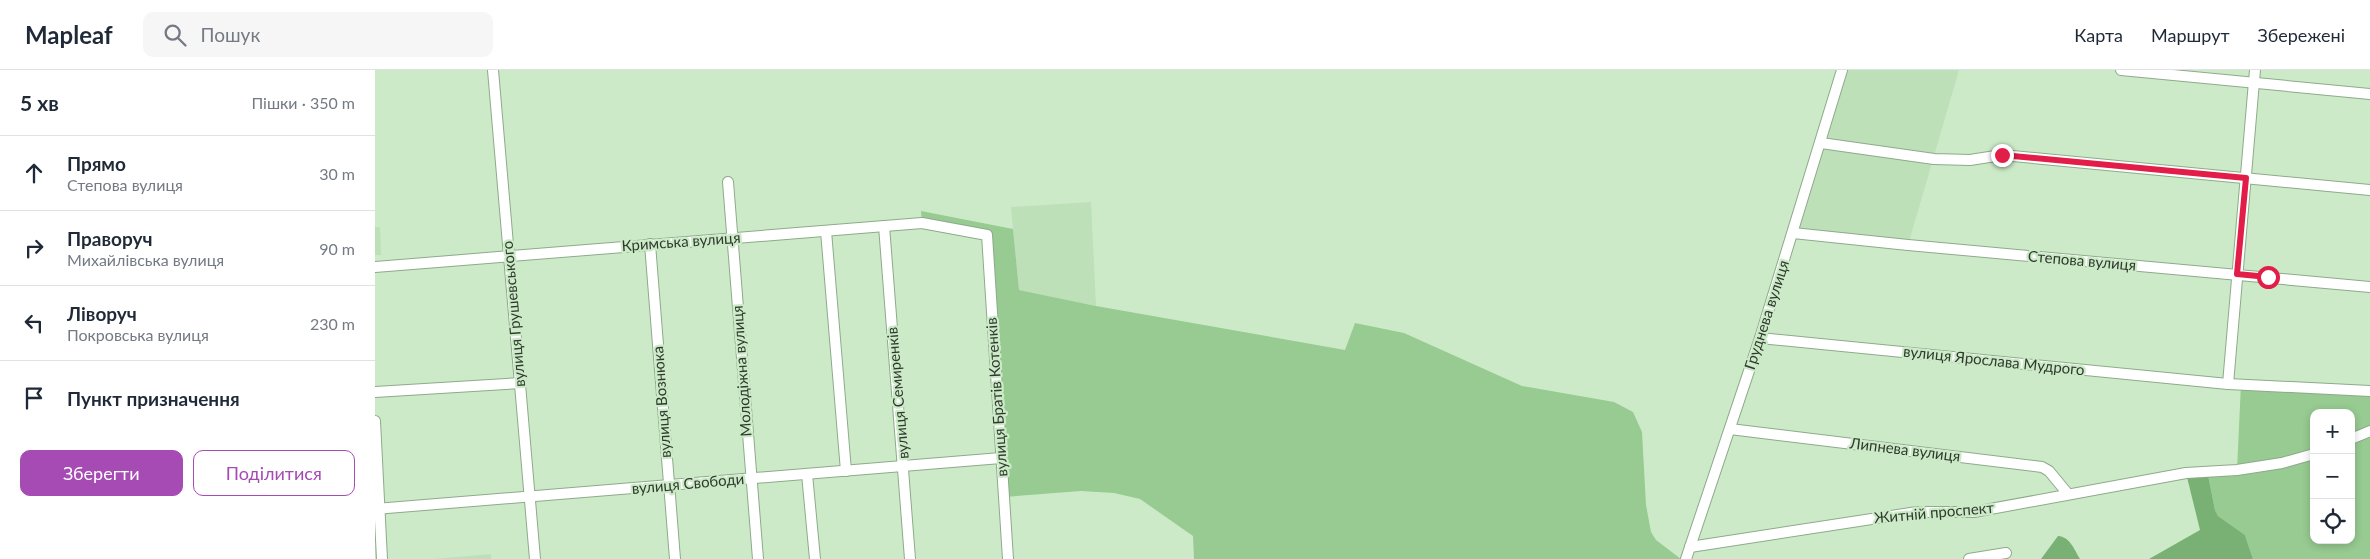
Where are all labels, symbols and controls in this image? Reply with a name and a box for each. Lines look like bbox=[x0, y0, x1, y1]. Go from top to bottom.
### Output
search box bbox=[143, 12, 493, 57]
text: Mapleaf bbox=[25, 20, 113, 49]
icon: search bbox=[161, 21, 189, 49]
text: Пошук bbox=[201, 23, 260, 46]
text: Карта bbox=[2074, 24, 2123, 46]
text: Маршрут bbox=[2151, 24, 2230, 46]
text: Збережені bbox=[2258, 24, 2345, 46]
text: 5 хв bbox=[20, 90, 59, 115]
text: Пішки · 350 m bbox=[251, 93, 355, 112]
route end bbox=[1991, 144, 2014, 167]
text: Прямо bbox=[67, 152, 126, 175]
icon: ahead bbox=[20, 159, 48, 187]
text: 30 m bbox=[319, 164, 355, 183]
text: Степова вулиця bbox=[67, 175, 183, 194]
text: Праворуч bbox=[67, 227, 152, 250]
street label: Кримська вулиця bbox=[621, 228, 741, 254]
icon: right bbox=[20, 234, 48, 262]
text: 90 m bbox=[319, 239, 355, 258]
street label: вулиця Грушевського bbox=[498, 240, 528, 388]
street label: Степова вулиця bbox=[2027, 246, 2137, 274]
text: Михайлівська вулиця bbox=[67, 250, 224, 269]
street label: Груднева вулиця bbox=[1740, 258, 1792, 372]
route start bbox=[2257, 266, 2280, 289]
text: Ліворуч bbox=[67, 302, 137, 325]
street label: Молодіжна вулиця bbox=[727, 305, 755, 437]
icon: left bbox=[20, 309, 48, 337]
text: 230 m bbox=[310, 314, 355, 333]
street label: вулиця Братів Котенків bbox=[981, 317, 1011, 477]
text: Покровська вулиця bbox=[67, 325, 209, 344]
street label: вулиця Семиренків bbox=[882, 326, 912, 460]
street label: вулиця Ярослава Мудрого bbox=[1903, 342, 2086, 378]
street label: вулиця Вознюка bbox=[648, 346, 674, 459]
icon: arrive bbox=[20, 384, 48, 412]
text: Пункт призначення bbox=[67, 387, 240, 410]
map controls bbox=[2310, 409, 2355, 544]
button: + bbox=[2310, 409, 2355, 454]
street label: Липнева вулиця bbox=[1848, 433, 1961, 465]
button: Зберегти bbox=[20, 450, 183, 496]
button: Поділитися bbox=[193, 450, 355, 496]
button: − bbox=[2310, 454, 2355, 499]
street label: вулиця Свободи bbox=[631, 469, 745, 497]
street label: Житній проспект bbox=[1873, 498, 1995, 526]
button: locate bbox=[2310, 499, 2355, 544]

